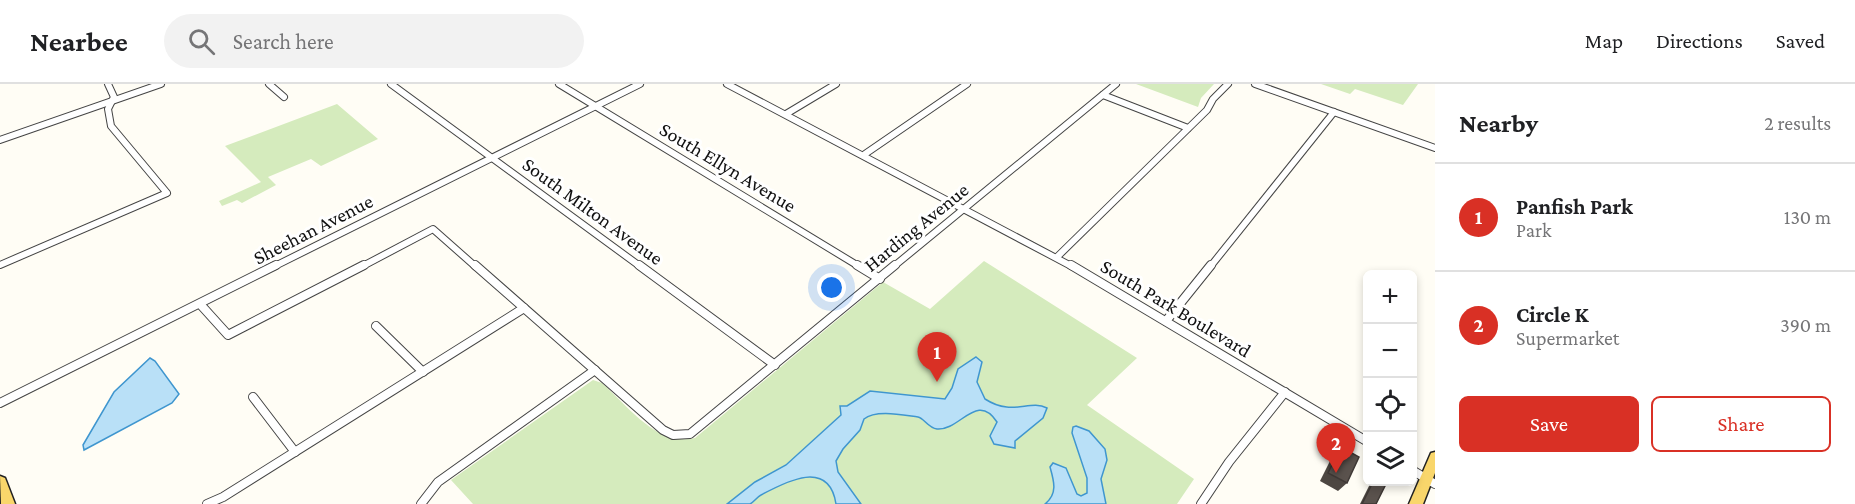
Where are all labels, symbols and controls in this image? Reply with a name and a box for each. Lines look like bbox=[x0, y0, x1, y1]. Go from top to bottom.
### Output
search box bbox=[164, 14, 584, 68]
icon: search bbox=[185, 25, 218, 58]
text: Nearbee bbox=[30, 26, 128, 57]
text: Search here bbox=[233, 29, 334, 54]
text: Map bbox=[1585, 29, 1623, 53]
text: Directions bbox=[1656, 29, 1743, 53]
text: Saved bbox=[1776, 29, 1825, 53]
text: Nearby bbox=[1459, 109, 1538, 138]
text: 2 results bbox=[1764, 112, 1831, 134]
street label: South Ellyn Avenue bbox=[655, 118, 800, 217]
street label: South Milton Avenue bbox=[519, 153, 668, 269]
street label: Harding Avenue bbox=[859, 178, 973, 277]
street label: Sheehan Avenue bbox=[250, 189, 377, 269]
text: Panfish Park bbox=[1516, 194, 1633, 219]
text: 1 bbox=[1475, 206, 1482, 228]
text: 130 m bbox=[1784, 206, 1831, 228]
text: Park bbox=[1516, 219, 1552, 241]
street label: South Park Boulevard bbox=[1097, 254, 1255, 362]
map controls bbox=[1363, 270, 1417, 486]
button: + bbox=[1363, 270, 1417, 324]
your location bbox=[817, 273, 846, 302]
text: Circle K bbox=[1516, 302, 1589, 327]
text: 2 bbox=[1473, 314, 1484, 336]
text: 390 m bbox=[1780, 314, 1831, 336]
button: − bbox=[1363, 324, 1417, 378]
text: Supermarket bbox=[1516, 327, 1619, 349]
pin: 1 bbox=[918, 332, 956, 382]
button: locate bbox=[1363, 378, 1417, 432]
button: Save bbox=[1459, 396, 1639, 452]
button: Share bbox=[1651, 396, 1831, 452]
pin: 2 bbox=[1316, 424, 1356, 473]
button: layers bbox=[1363, 432, 1417, 486]

